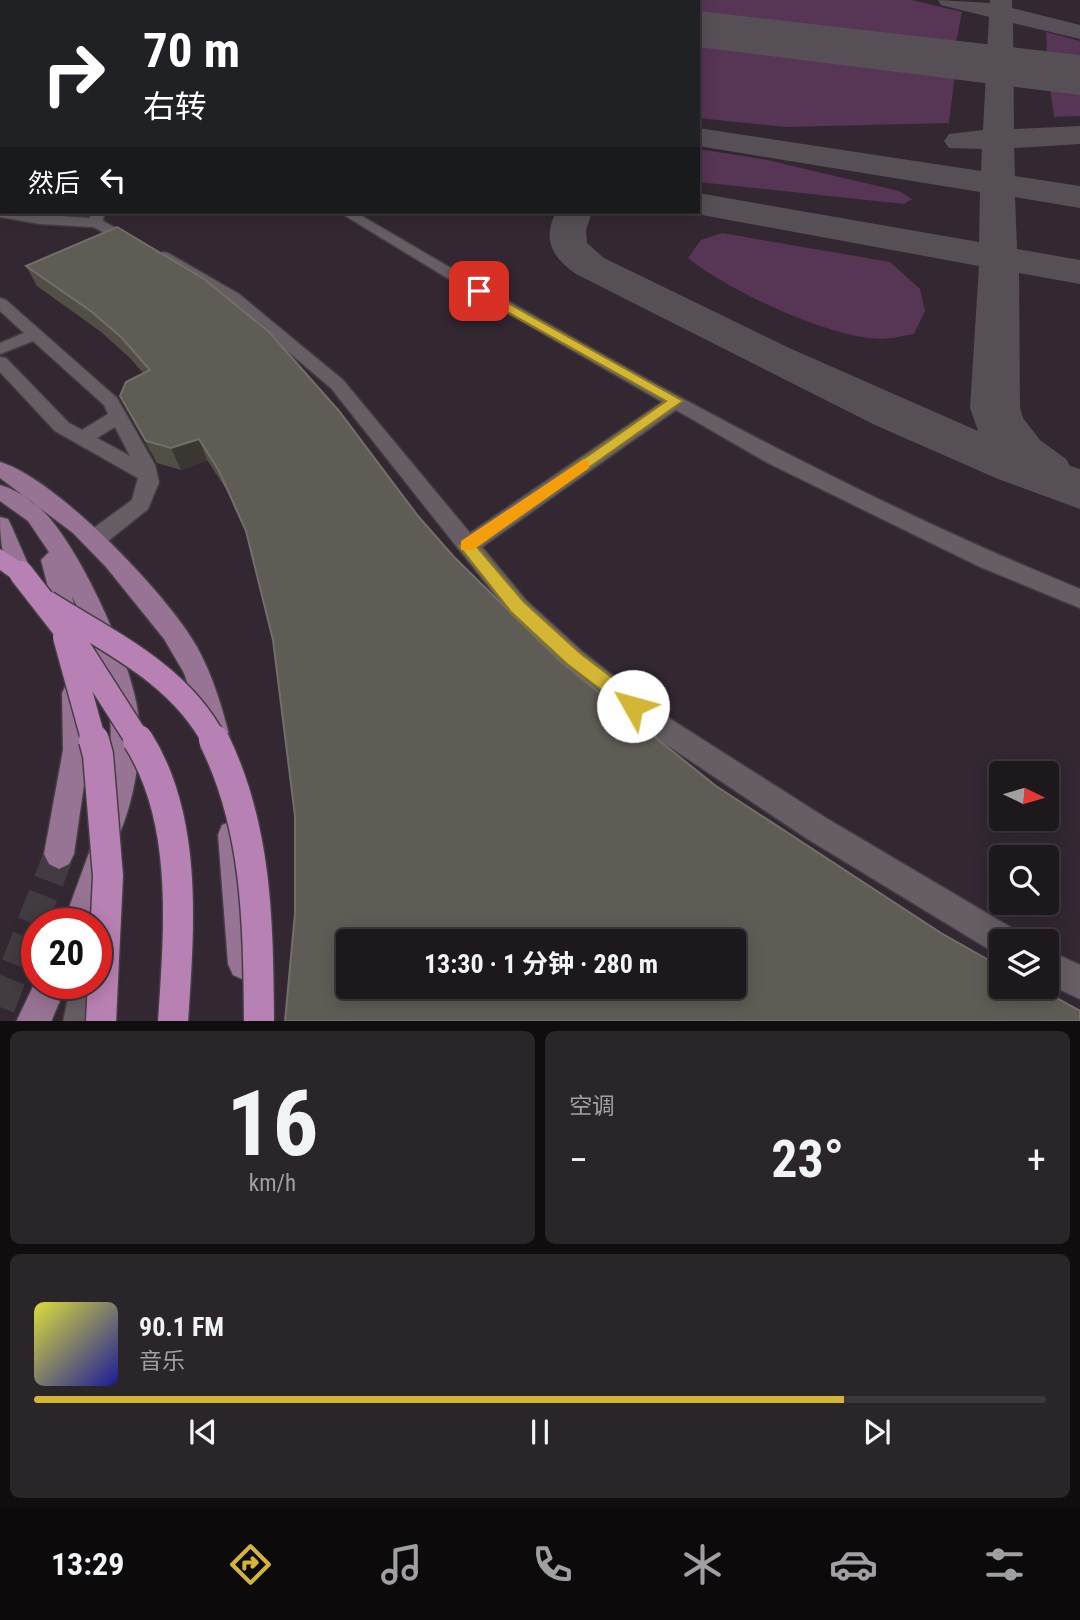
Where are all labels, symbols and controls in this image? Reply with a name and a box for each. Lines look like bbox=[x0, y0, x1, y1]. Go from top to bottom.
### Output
text: 70 m bbox=[143, 22, 240, 79]
icon: right bbox=[28, 28, 119, 119]
text: 右转 bbox=[143, 88, 207, 126]
icon: left bbox=[94, 161, 132, 199]
text: 然后 bbox=[28, 168, 80, 198]
pin bbox=[449, 261, 509, 321]
icon: arrive bbox=[460, 272, 498, 310]
position arrow bbox=[596, 669, 670, 743]
north arrow bbox=[989, 761, 1059, 831]
map controls bbox=[989, 761, 1059, 999]
button: search bbox=[989, 845, 1059, 915]
speed limit sign: 20 bbox=[21, 908, 112, 999]
button: layers bbox=[989, 929, 1059, 999]
text: 13:30 · 1 分钟 · 280 m bbox=[424, 949, 658, 979]
text: 16 bbox=[227, 1071, 318, 1177]
text: 空调 bbox=[569, 1093, 615, 1120]
text: 23° bbox=[771, 1129, 844, 1190]
text: − bbox=[569, 1138, 588, 1182]
text: + bbox=[1027, 1138, 1046, 1182]
text: km/h bbox=[249, 1170, 296, 1197]
text: 90.1 FM bbox=[139, 1312, 224, 1342]
text: 音乐 bbox=[139, 1348, 185, 1375]
icon: previous bbox=[184, 1413, 222, 1451]
icon: pause bbox=[521, 1413, 559, 1451]
icon: next bbox=[858, 1413, 896, 1451]
icon: directions bbox=[226, 1540, 275, 1589]
icon: music bbox=[377, 1540, 426, 1589]
icon: phone bbox=[528, 1540, 577, 1589]
icon: climate bbox=[678, 1540, 727, 1589]
icon: car bbox=[829, 1540, 878, 1589]
icon: filters bbox=[980, 1540, 1029, 1589]
text: 13:29 bbox=[51, 1545, 124, 1583]

